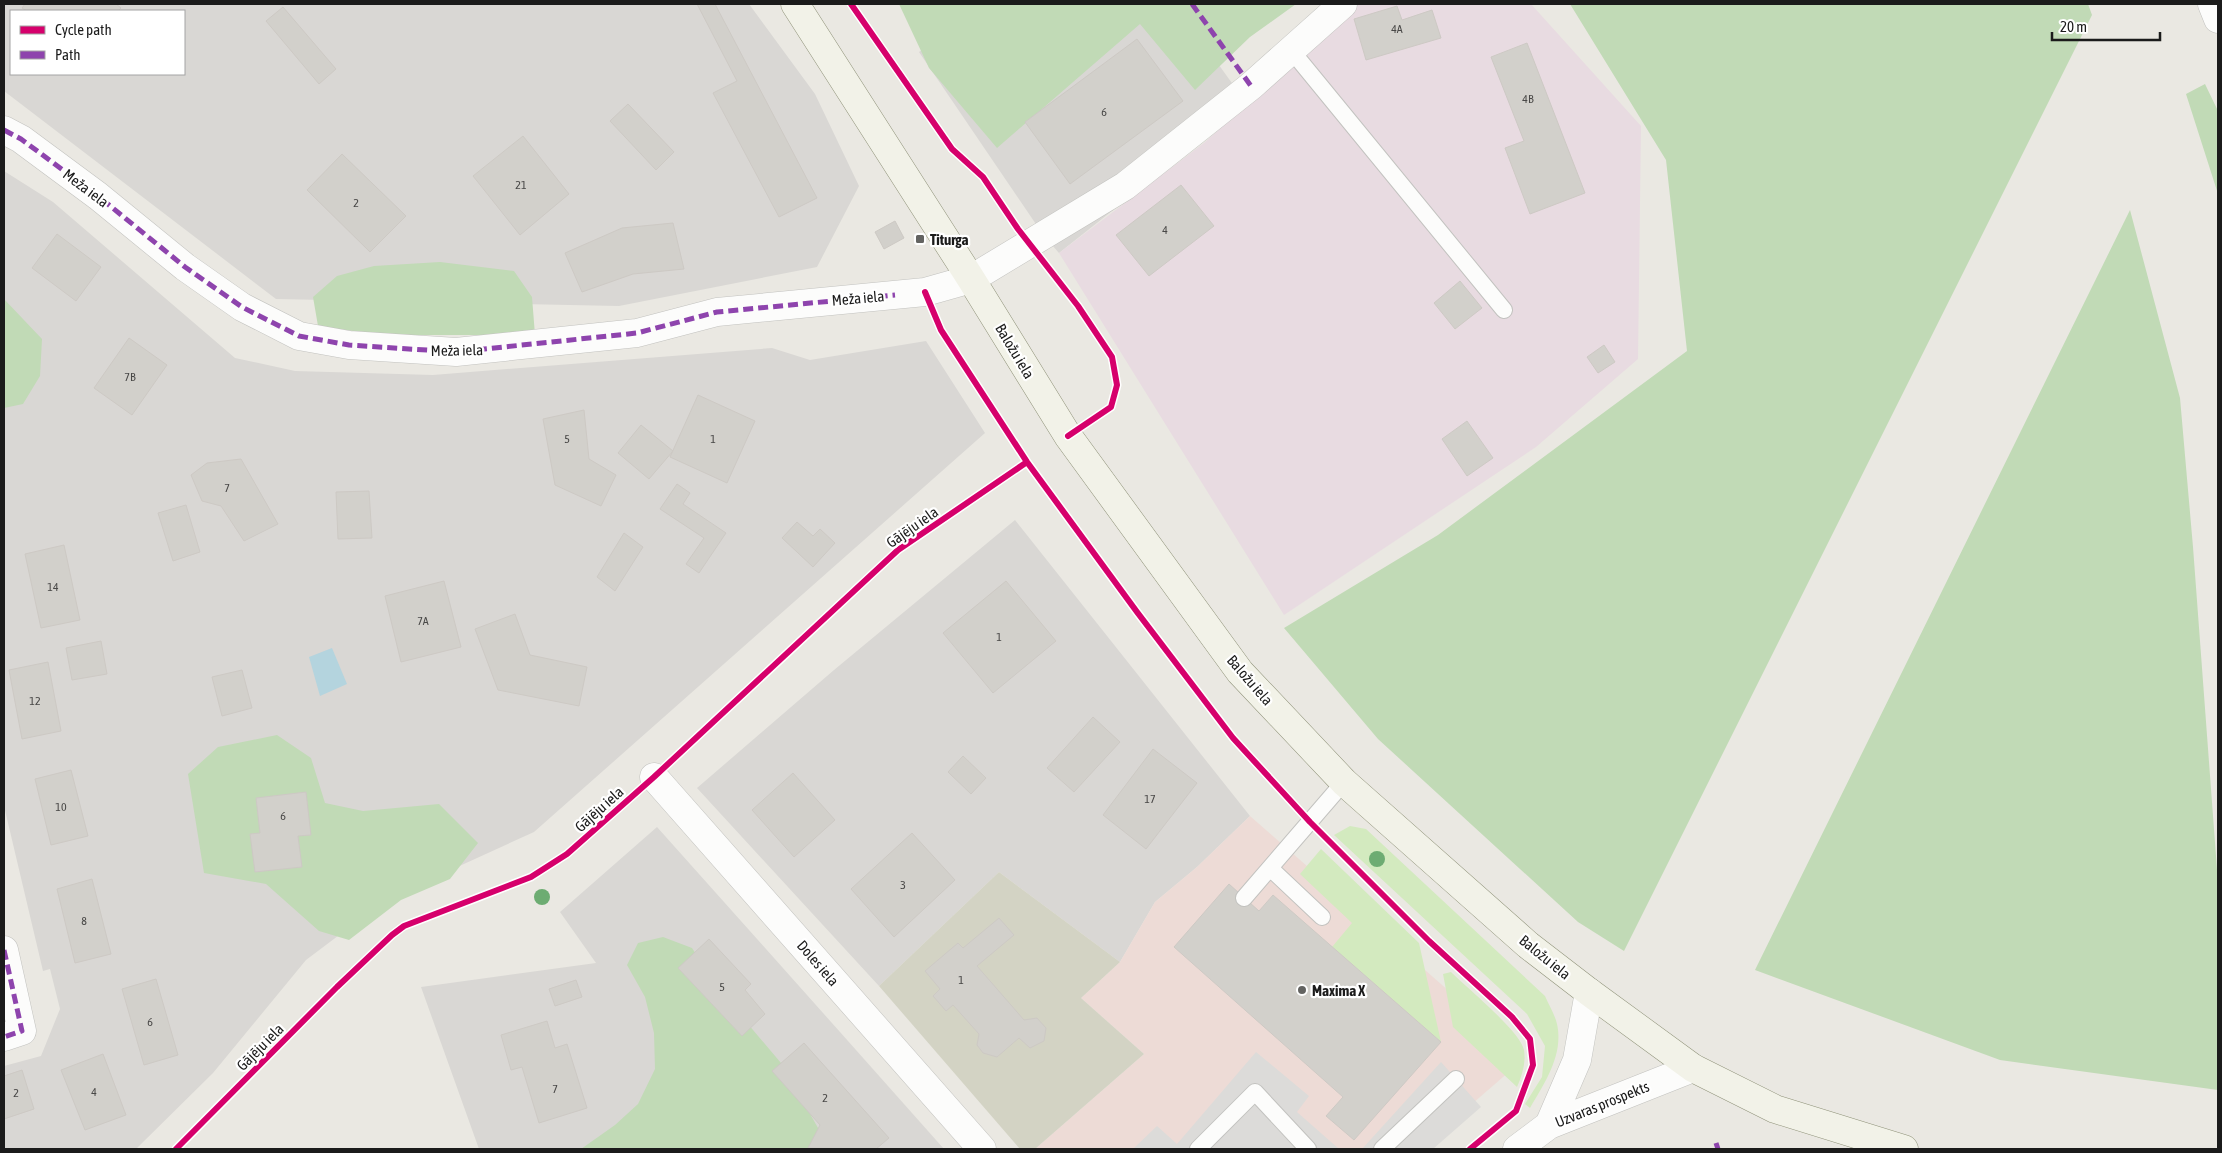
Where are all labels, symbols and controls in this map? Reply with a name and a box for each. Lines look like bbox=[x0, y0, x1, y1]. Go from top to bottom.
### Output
legend bbox=[10, 10, 185, 75]
scale bar bbox=[2052, 10, 2160, 42]
text: 20 m bbox=[2060, 18, 2087, 35]
text: Cycle path bbox=[55, 21, 112, 38]
house number: 4A bbox=[1391, 22, 1403, 36]
text: Path bbox=[55, 46, 81, 63]
house number: 4B bbox=[1522, 92, 1534, 106]
house number: 6 bbox=[1101, 105, 1107, 119]
street label: Meža iela bbox=[60, 165, 112, 211]
house number: 21 bbox=[515, 178, 527, 192]
house number: 2 bbox=[353, 196, 359, 210]
house number: 4 bbox=[1162, 223, 1168, 237]
place label: Titurga bbox=[930, 231, 968, 248]
marker: Titurga bbox=[914, 233, 926, 245]
street label: Meža iela bbox=[831, 287, 885, 309]
street label: Baložu iela bbox=[992, 321, 1038, 381]
street label: Meža iela bbox=[431, 341, 483, 359]
house number: 7B bbox=[124, 370, 136, 384]
house number: 5 bbox=[564, 432, 570, 446]
house number: 1 bbox=[710, 432, 716, 446]
house number: 7 bbox=[224, 481, 230, 495]
street label: Gājēju iela bbox=[883, 503, 941, 551]
house number: 14 bbox=[47, 580, 59, 594]
house number: 7A bbox=[417, 614, 429, 628]
house number: 1 bbox=[996, 630, 1002, 644]
street label: Baložu iela bbox=[1224, 652, 1276, 709]
house number: 12 bbox=[29, 694, 41, 708]
street label: Gājēju iela bbox=[571, 783, 627, 835]
house number: 17 bbox=[1144, 792, 1156, 806]
house number: 10 bbox=[55, 800, 67, 814]
house number: 6 bbox=[280, 809, 286, 823]
house number: 3 bbox=[900, 878, 906, 892]
house number: 8 bbox=[81, 914, 87, 928]
street label: Baložu iela bbox=[1516, 931, 1574, 983]
street label: Doles iela bbox=[794, 937, 842, 989]
house number: 1 bbox=[958, 973, 964, 987]
house number: 5 bbox=[719, 980, 725, 994]
place label: Maxima X bbox=[1312, 982, 1365, 999]
marker: Maxima X bbox=[1296, 984, 1308, 996]
house number: 6 bbox=[147, 1015, 153, 1029]
street label: Gājēju iela bbox=[233, 1020, 287, 1074]
street label: Uzvaras prospekts bbox=[1553, 1077, 1651, 1131]
house number: 7 bbox=[552, 1082, 558, 1096]
house number: 4 bbox=[91, 1085, 97, 1099]
house number: 2 bbox=[13, 1086, 19, 1100]
house number: 2 bbox=[822, 1091, 828, 1105]

